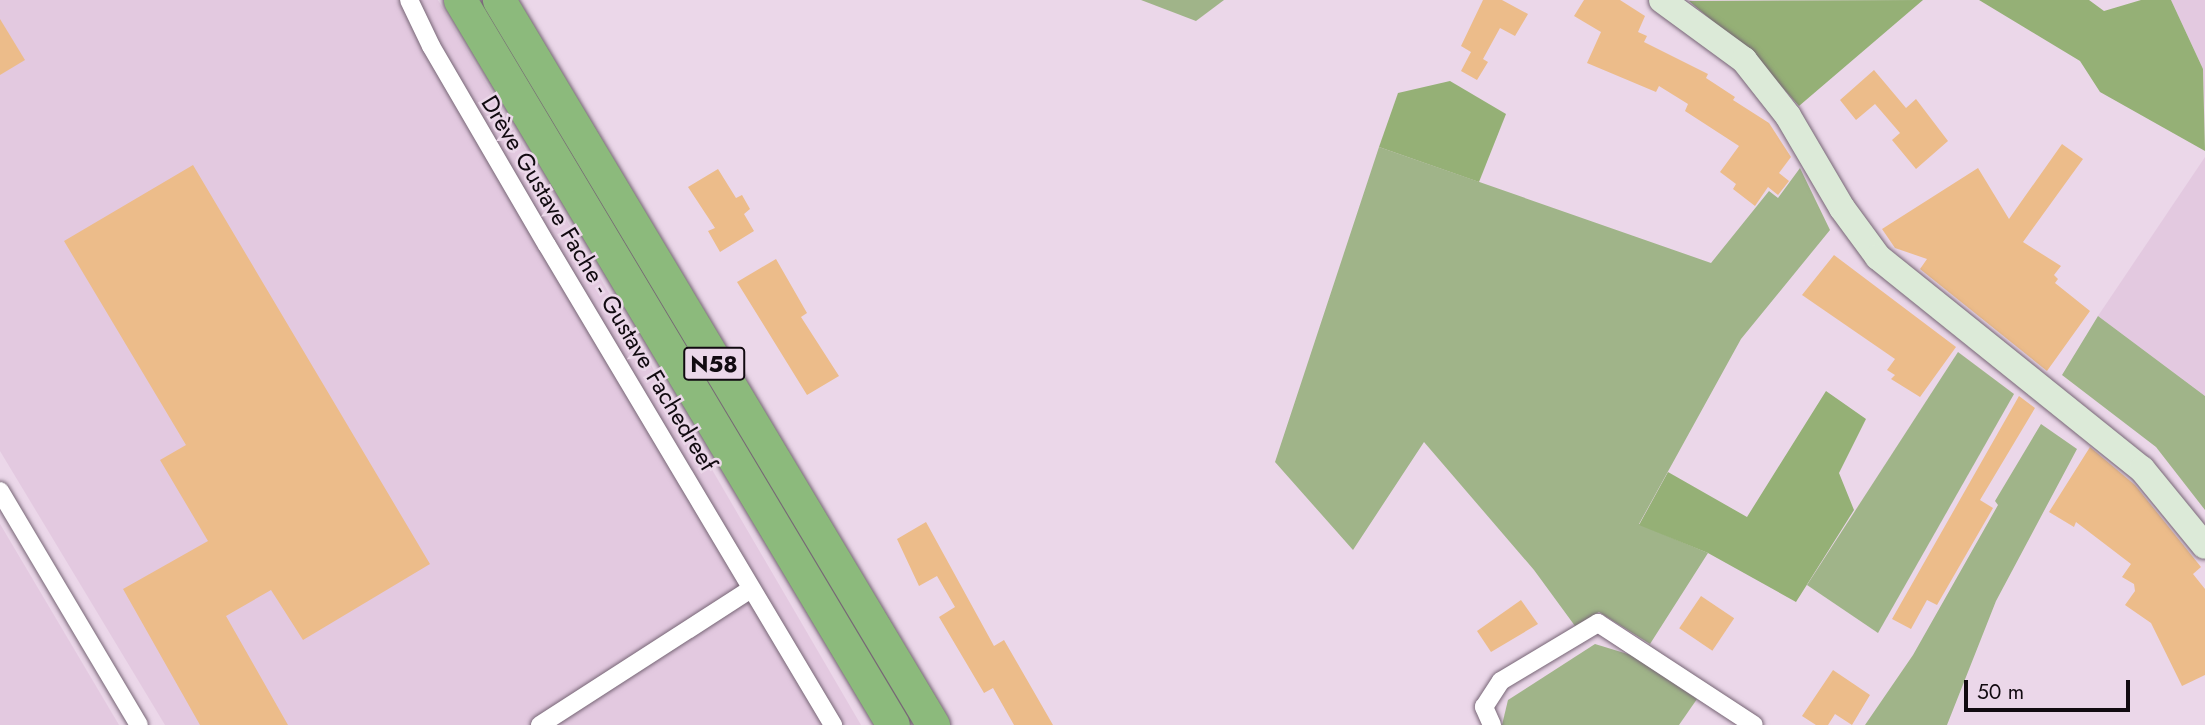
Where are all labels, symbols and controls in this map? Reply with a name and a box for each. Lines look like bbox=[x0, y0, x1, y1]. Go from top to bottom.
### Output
street label: Drève Gustave Fache - Gustave Fachedreef bbox=[475, 90, 723, 476]
road number: N58 bbox=[682, 344, 746, 384]
scale bar bbox=[1967, 666, 2133, 710]
text: 50 m bbox=[1977, 677, 2024, 707]

